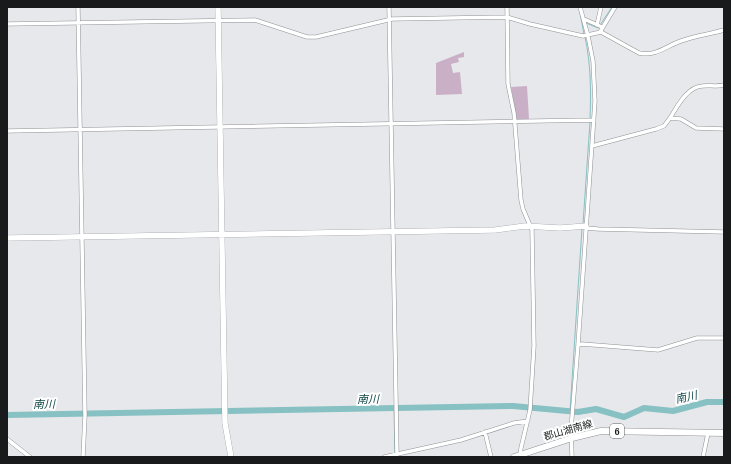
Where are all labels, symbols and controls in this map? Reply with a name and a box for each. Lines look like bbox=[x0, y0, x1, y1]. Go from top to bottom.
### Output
water label: 南川 bbox=[674, 387, 699, 406]
water label: 南川 bbox=[357, 392, 380, 406]
water label: 南川 bbox=[33, 397, 56, 411]
street label: 郡山湖南線 bbox=[542, 417, 594, 443]
road number: 6 bbox=[610, 424, 624, 438]

